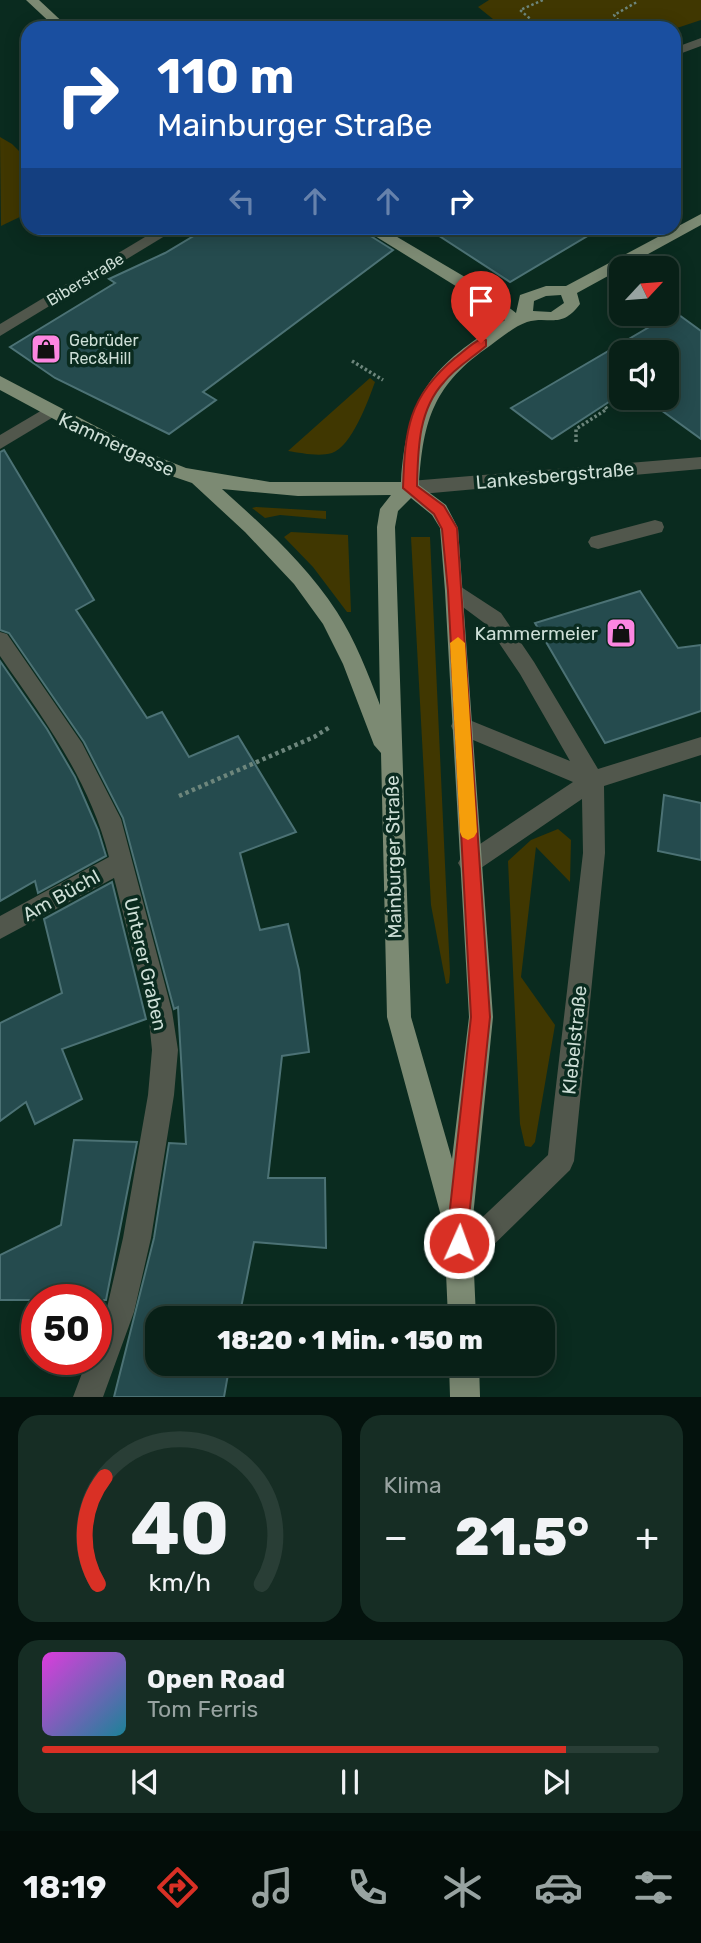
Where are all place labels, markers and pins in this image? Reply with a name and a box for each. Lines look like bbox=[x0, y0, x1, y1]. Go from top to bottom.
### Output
pin bbox=[451, 271, 511, 343]
place label: Gebrüder Rec&Hill bbox=[69, 331, 139, 368]
shop icon: Gebrüder Rec&Hill bbox=[29, 332, 63, 366]
shop icon: Kammermeier bbox=[604, 616, 638, 650]
place label: Kammermeier bbox=[475, 622, 599, 645]

